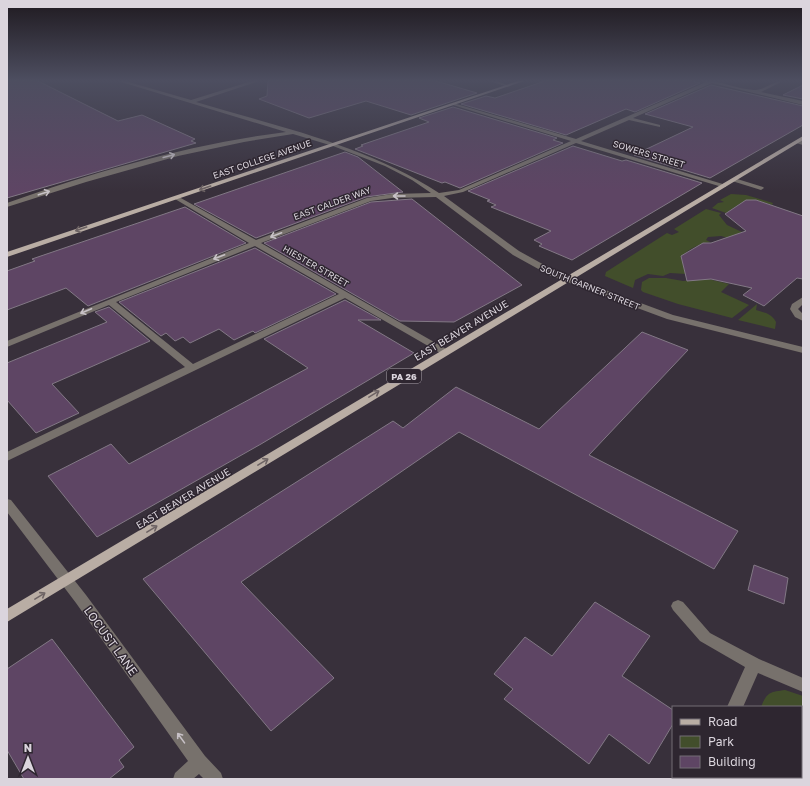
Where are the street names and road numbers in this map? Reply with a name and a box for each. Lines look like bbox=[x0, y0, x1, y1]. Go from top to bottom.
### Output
street label: EAST COLLEGE AVENUE bbox=[211, 137, 313, 181]
street label: SOWERS STREET bbox=[612, 138, 687, 170]
street label: EAST CALDER WAY bbox=[292, 184, 372, 222]
street label: HIESTER STREET bbox=[281, 243, 351, 290]
street label: SOUTH GARNER STREET bbox=[538, 262, 642, 312]
street label: EAST BEAVER AVENUE bbox=[412, 297, 510, 363]
road number: PA 26 bbox=[387, 369, 421, 383]
street label: EAST BEAVER AVENUE bbox=[134, 465, 232, 531]
street label: LOCUST LANE bbox=[81, 603, 141, 679]

